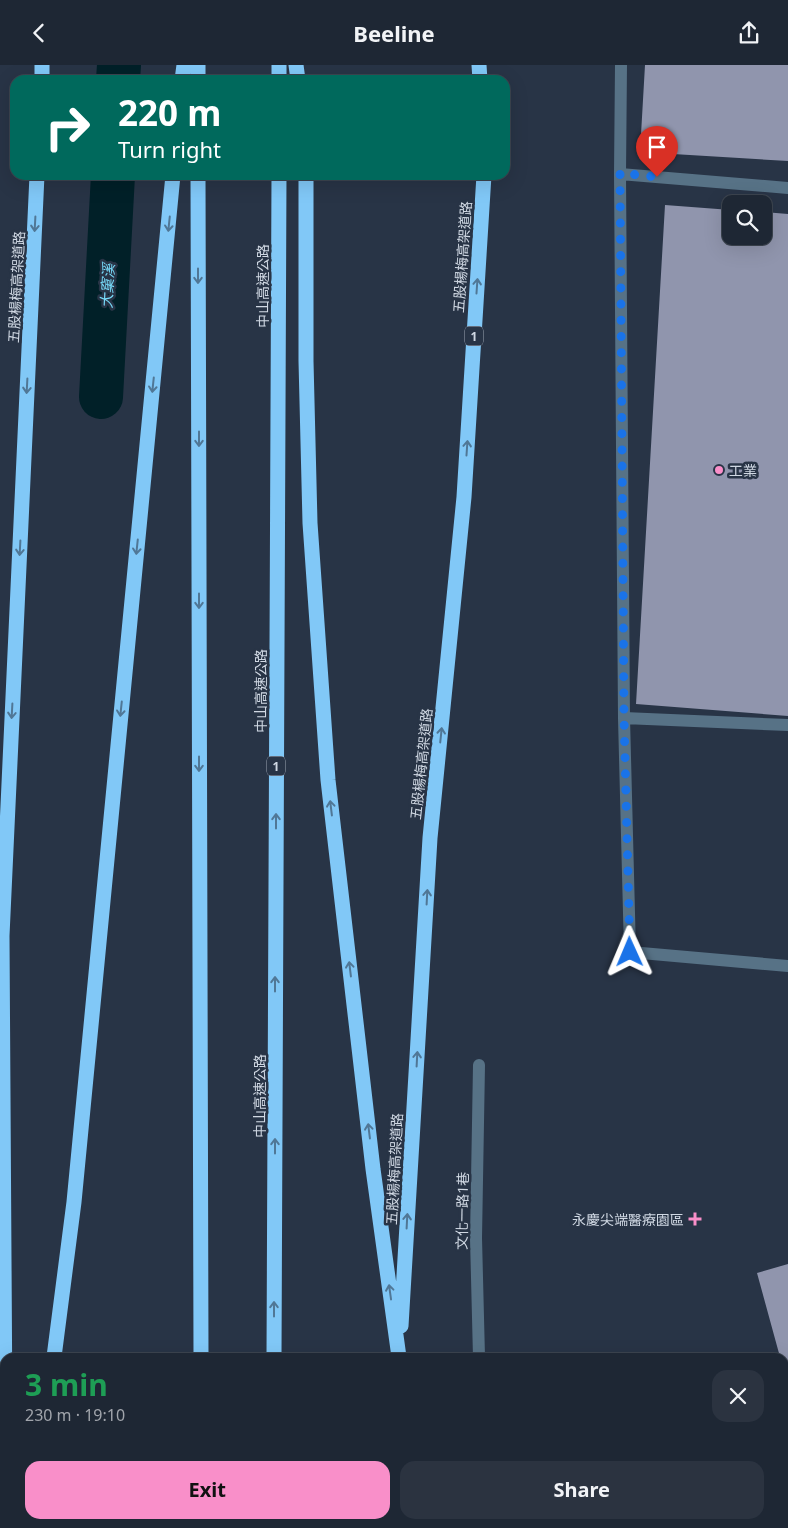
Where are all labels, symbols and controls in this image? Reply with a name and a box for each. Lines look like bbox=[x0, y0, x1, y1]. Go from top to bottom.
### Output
text: Beeline bbox=[353, 18, 435, 48]
icon: back bbox=[25, 19, 53, 47]
icon: share bbox=[735, 19, 763, 47]
text: 220 m bbox=[118, 89, 221, 136]
icon: right bbox=[35, 95, 100, 160]
pin bbox=[636, 126, 678, 177]
icon: arrive bbox=[643, 133, 671, 161]
text: Turn right bbox=[118, 134, 221, 164]
map controls bbox=[722, 195, 772, 245]
button: search bbox=[722, 195, 772, 245]
street label: 五股楊梅高架道路 bbox=[449, 200, 475, 314]
one-way arrow bbox=[30, 215, 39, 231]
one-way arrow bbox=[164, 215, 173, 231]
street label: 五股楊梅高架道路 bbox=[4, 231, 28, 343]
street label: 中山高速公路 bbox=[253, 244, 272, 328]
water label: 大窠溪 bbox=[96, 261, 118, 309]
one-way arrow bbox=[193, 268, 203, 284]
one-way arrow bbox=[472, 278, 481, 294]
road number: 1 bbox=[465, 327, 483, 345]
one-way arrow bbox=[148, 377, 158, 393]
one-way arrow bbox=[23, 378, 32, 394]
one-way arrow bbox=[194, 430, 204, 446]
one-way arrow bbox=[462, 440, 471, 456]
place label: 工業 bbox=[729, 461, 757, 480]
marker: 工業 bbox=[713, 464, 725, 476]
one-way arrow bbox=[132, 539, 142, 555]
one-way arrow bbox=[15, 540, 24, 556]
one-way arrow bbox=[194, 592, 204, 609]
street label: 中山高速公路 bbox=[251, 649, 270, 733]
one-way arrow bbox=[117, 700, 126, 716]
one-way arrow bbox=[8, 702, 17, 718]
street label: 五股楊梅高架道路 bbox=[406, 707, 436, 821]
one-way arrow bbox=[436, 727, 445, 743]
one-way arrow bbox=[194, 755, 204, 771]
road number: 1 bbox=[267, 756, 285, 775]
one-way arrow bbox=[326, 800, 336, 816]
one-way arrow bbox=[271, 814, 281, 830]
one-way arrow bbox=[422, 889, 431, 905]
position arrow bbox=[603, 925, 655, 977]
one-way arrow bbox=[345, 962, 355, 978]
one-way arrow bbox=[270, 976, 280, 992]
one-way arrow bbox=[413, 1052, 422, 1068]
street label: 中山高速公路 bbox=[250, 1054, 269, 1138]
street label: 五股楊梅高架道路 bbox=[382, 1113, 406, 1225]
one-way arrow bbox=[363, 1123, 373, 1139]
one-way arrow bbox=[270, 1139, 280, 1155]
street label: 文化一路1巷 bbox=[452, 1172, 472, 1250]
place label: 永慶尖端醫療園區 bbox=[572, 1210, 684, 1229]
marker: 永慶尖端醫療園區 bbox=[688, 1212, 702, 1226]
one-way arrow bbox=[403, 1214, 412, 1230]
one-way arrow bbox=[385, 1284, 395, 1300]
one-way arrow bbox=[269, 1301, 279, 1318]
text: 3 min bbox=[25, 1364, 108, 1405]
button: close bbox=[712, 1370, 764, 1422]
text: 230 m · 19:10 bbox=[25, 1404, 125, 1426]
button: Exit bbox=[25, 1461, 390, 1519]
button: Share bbox=[400, 1461, 764, 1519]

